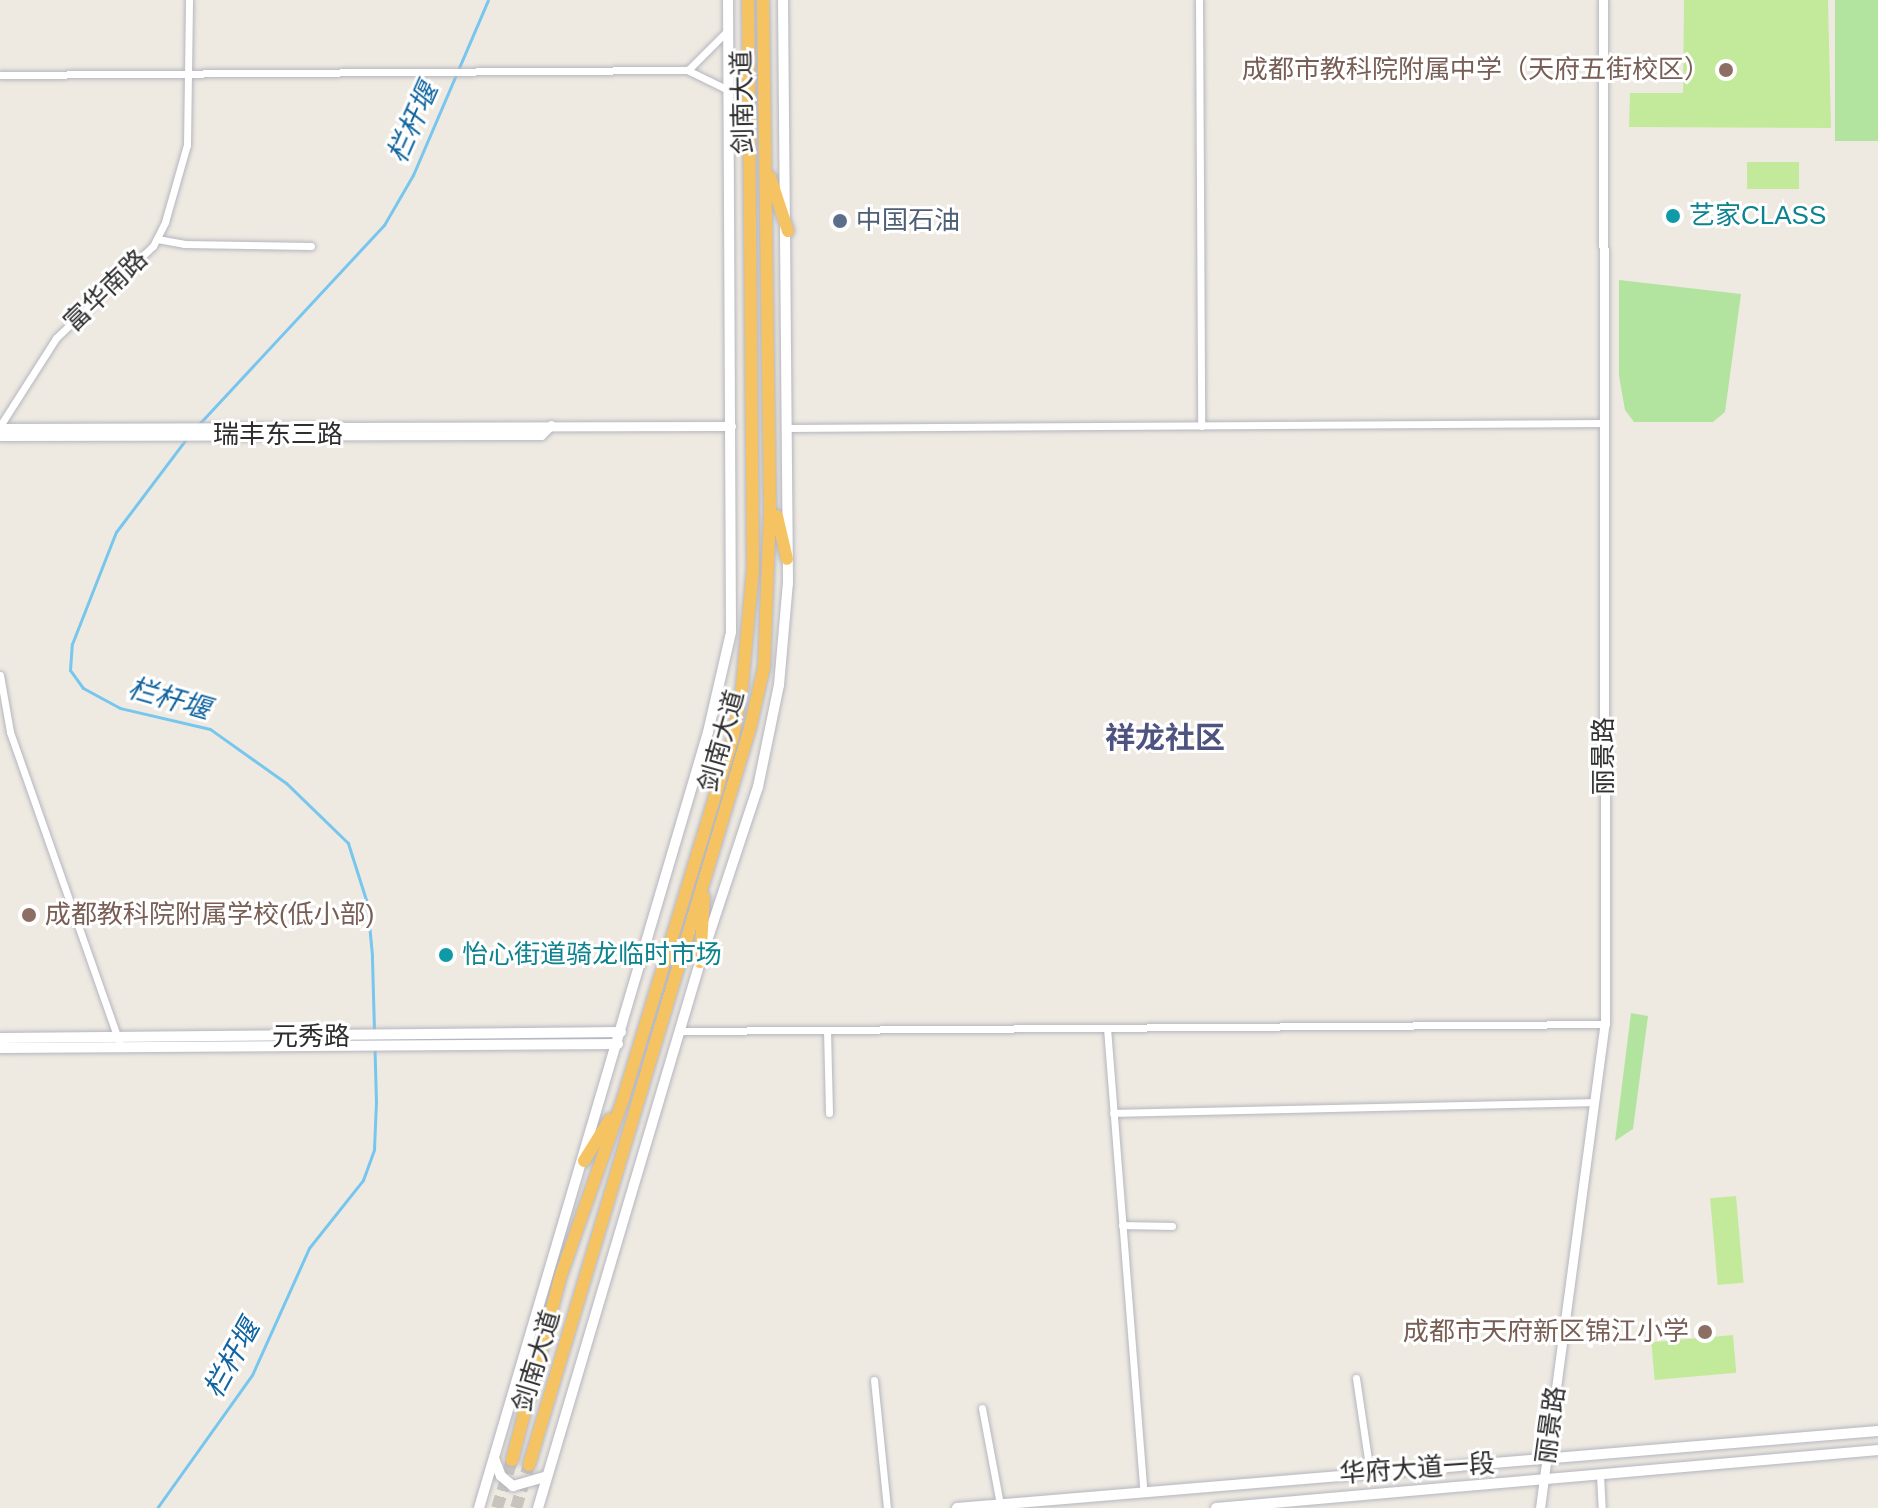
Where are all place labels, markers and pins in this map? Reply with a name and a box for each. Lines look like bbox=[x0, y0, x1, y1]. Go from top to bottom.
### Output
place label: 成都市教科院附属中学（天府五街校区） bbox=[1242, 54, 1710, 86]
marker: 成都市教科院附属中学（天府五街校区） bbox=[1717, 61, 1735, 79]
place label: 艺家CLASS bbox=[1689, 200, 1826, 232]
place label: 中国石油 bbox=[856, 205, 960, 237]
marker: 艺家CLASS bbox=[1664, 207, 1682, 225]
marker: 中国石油 bbox=[831, 212, 849, 230]
place label: 成都教科院附属学校(低小部) bbox=[45, 899, 374, 931]
marker: 成都教科院附属学校(低小部) bbox=[20, 906, 38, 924]
place label: 怡心街道骑龙临时市场 bbox=[462, 939, 722, 971]
marker: 怡心街道骑龙临时市场 bbox=[437, 946, 455, 964]
place label: 成都市天府新区锦江小学 bbox=[1403, 1316, 1689, 1348]
marker: 成都市天府新区锦江小学 bbox=[1696, 1323, 1714, 1341]

